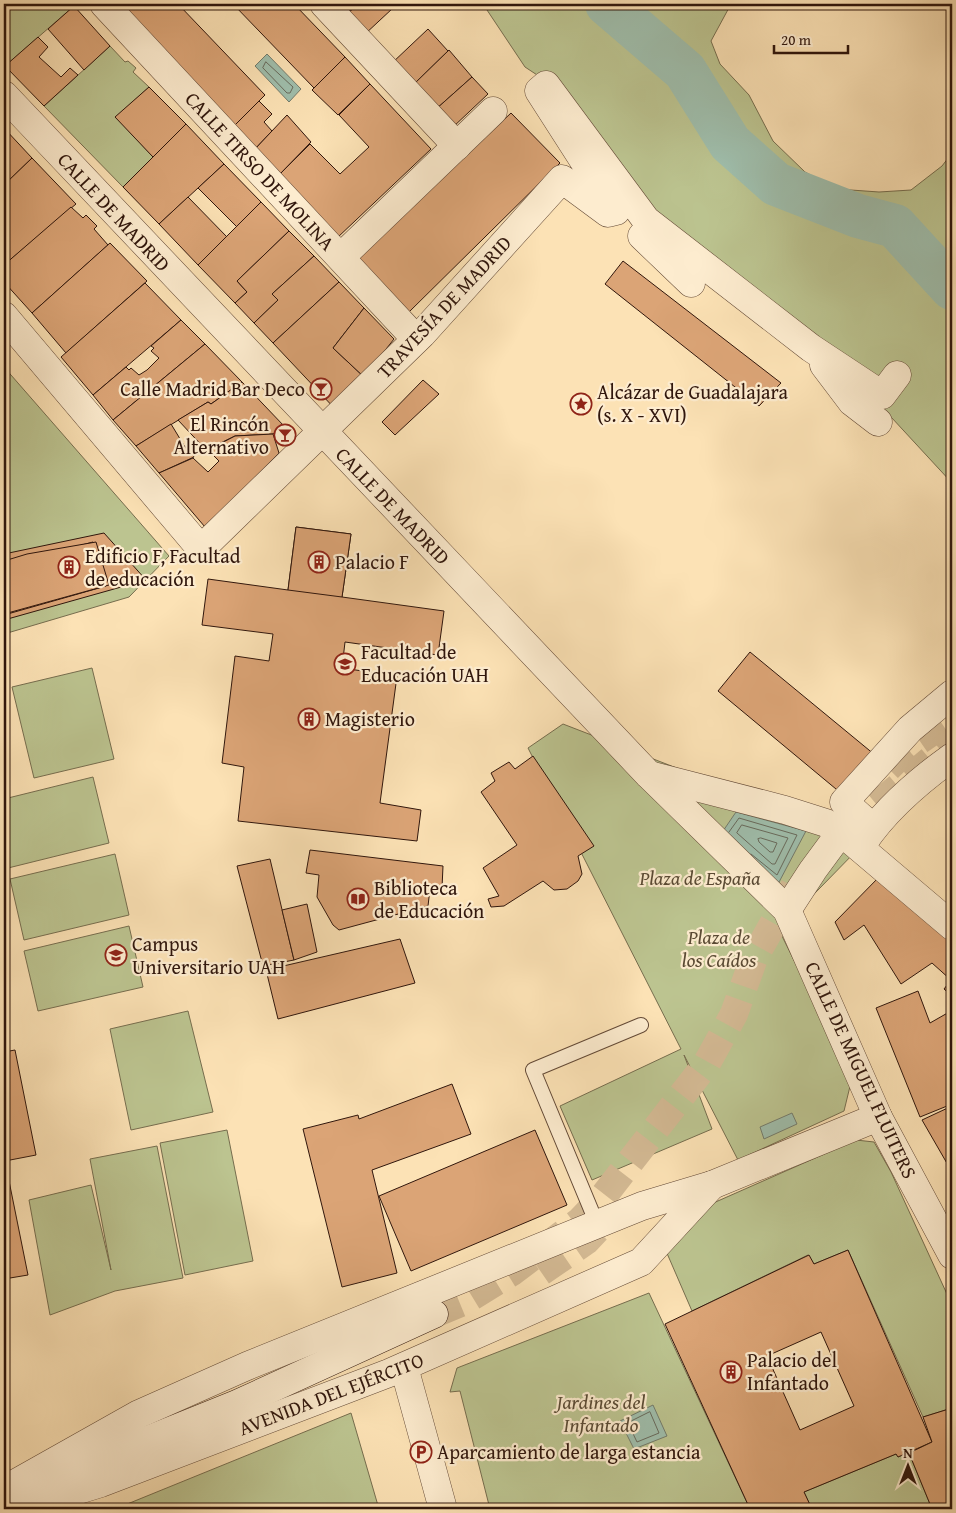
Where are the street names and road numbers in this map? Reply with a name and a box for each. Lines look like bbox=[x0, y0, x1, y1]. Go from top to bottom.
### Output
street label: CALLE TIRSO DE MOLINA bbox=[179, 85, 342, 257]
street label: CALLE DE MADRID bbox=[51, 146, 177, 278]
street label: TRAVESÍA DE MADRID bbox=[370, 229, 518, 385]
street label: CALLE DE MADRID bbox=[330, 440, 457, 571]
street label: CALLE DE MIGUEL FLUITERS bbox=[798, 957, 925, 1183]
street label: AVENIDA DEL EJÉRCITO bbox=[234, 1345, 427, 1442]

